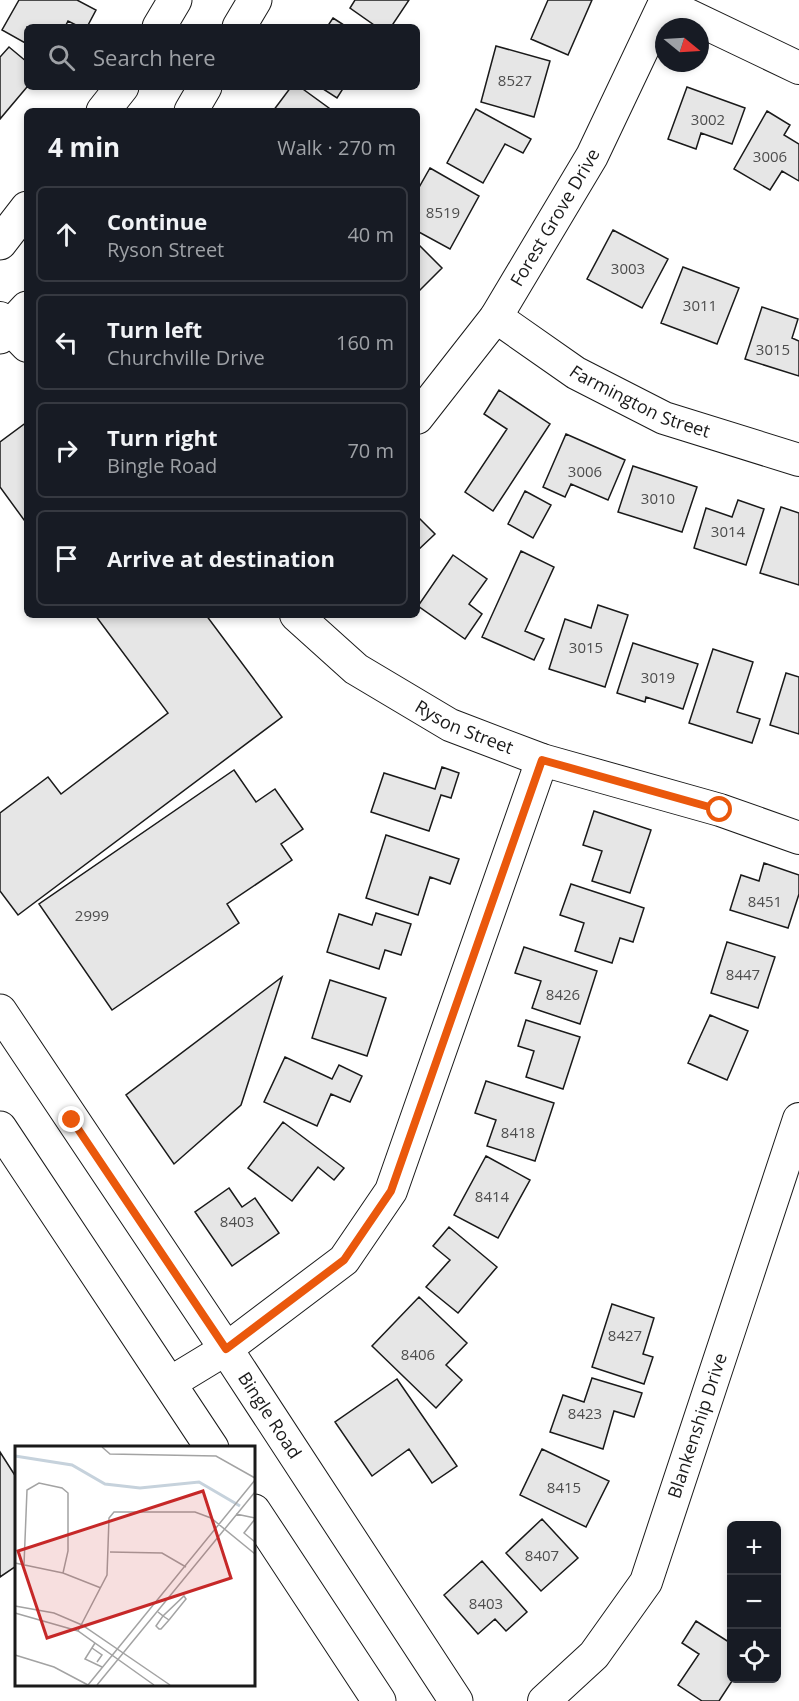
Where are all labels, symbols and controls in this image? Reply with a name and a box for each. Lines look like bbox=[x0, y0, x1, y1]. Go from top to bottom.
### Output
north arrow bbox=[655, 18, 709, 72]
search box bbox=[24, 24, 420, 90]
icon: search bbox=[45, 41, 78, 74]
text: Search here bbox=[93, 42, 216, 72]
house number: 8527 bbox=[498, 70, 532, 90]
house number: 3002 bbox=[691, 109, 725, 129]
text: 4 min bbox=[48, 129, 120, 165]
text: Walk · 270 m bbox=[277, 134, 396, 161]
street label: Forest Grove Drive bbox=[504, 145, 605, 290]
house number: 3006 bbox=[753, 146, 787, 166]
house number: 8519 bbox=[426, 202, 460, 222]
text: Continue bbox=[107, 206, 207, 236]
icon: ahead bbox=[50, 218, 83, 251]
text: 40 m bbox=[347, 221, 394, 248]
text: Ryson Street bbox=[107, 236, 224, 263]
house number: 3003 bbox=[611, 258, 645, 278]
house number: 3011 bbox=[683, 295, 717, 315]
text: Turn left bbox=[107, 314, 202, 344]
icon: left bbox=[50, 326, 83, 359]
text: 160 m bbox=[336, 329, 394, 356]
house number: 3015 bbox=[756, 339, 790, 359]
text: Churchville Drive bbox=[107, 344, 265, 371]
street label: Farmington Street bbox=[565, 359, 713, 443]
text: Turn right bbox=[107, 422, 218, 452]
icon: right bbox=[50, 434, 83, 467]
text: 70 m bbox=[347, 437, 394, 464]
text: Bingle Road bbox=[107, 452, 217, 479]
house number: 3006 bbox=[568, 461, 602, 481]
house number: 3010 bbox=[641, 488, 675, 508]
house number: 3014 bbox=[711, 521, 746, 541]
icon: arrive bbox=[50, 542, 83, 575]
text: Arrive at destination bbox=[107, 543, 335, 573]
house number: 3015 bbox=[569, 637, 603, 657]
house number: 3019 bbox=[641, 667, 675, 687]
street label: Ryson Street bbox=[411, 694, 517, 759]
route start bbox=[706, 796, 732, 822]
house number: 8451 bbox=[748, 891, 782, 911]
house number: 2999 bbox=[75, 905, 109, 925]
house number: 8447 bbox=[726, 964, 760, 984]
house number: 8426 bbox=[546, 984, 580, 1004]
route end bbox=[58, 1106, 84, 1132]
house number: 8418 bbox=[501, 1122, 535, 1142]
house number: 8414 bbox=[475, 1186, 510, 1206]
house number: 8403 bbox=[220, 1211, 254, 1231]
house number: 8427 bbox=[608, 1325, 642, 1345]
house number: 8406 bbox=[401, 1344, 435, 1364]
street label: Blankenship Drive bbox=[661, 1350, 732, 1501]
street label: Bingle Road bbox=[233, 1367, 307, 1463]
house number: 8423 bbox=[568, 1403, 602, 1423]
inset map bbox=[15, 1446, 255, 1686]
house number: 8415 bbox=[547, 1477, 581, 1497]
map controls bbox=[727, 1521, 781, 1683]
button: + bbox=[727, 1521, 781, 1575]
house number: 8407 bbox=[525, 1545, 559, 1565]
button: − bbox=[727, 1575, 781, 1629]
house number: 8403 bbox=[469, 1593, 503, 1613]
button: locate bbox=[727, 1629, 781, 1683]

